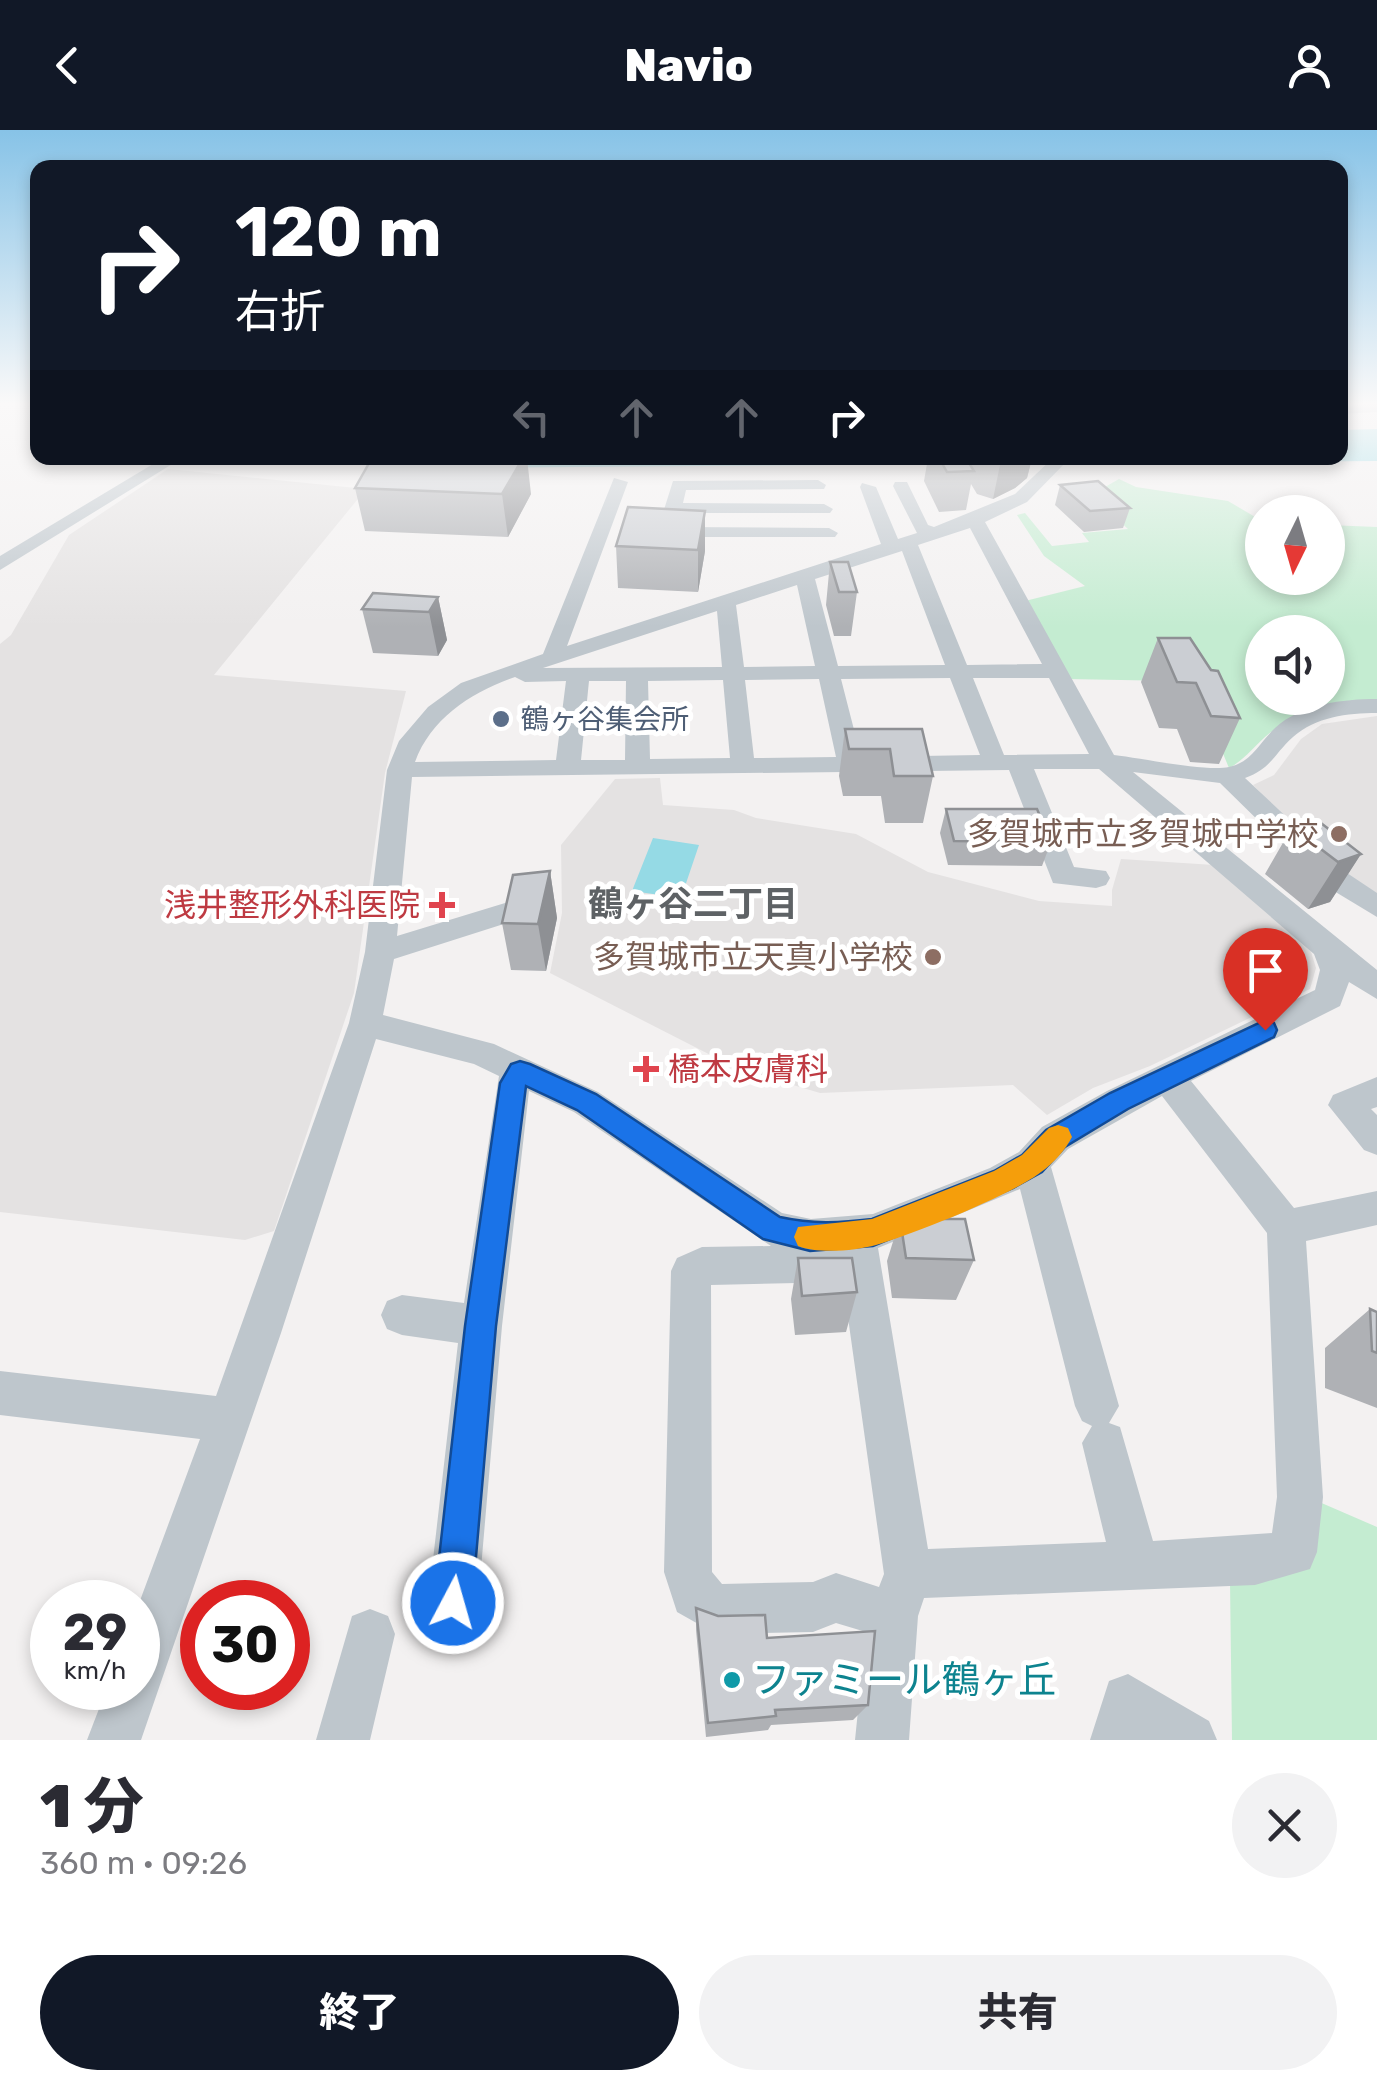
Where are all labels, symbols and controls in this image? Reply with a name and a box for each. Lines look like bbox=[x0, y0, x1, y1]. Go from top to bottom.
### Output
icon: back bbox=[40, 38, 95, 93]
icon: person bbox=[1282, 38, 1337, 93]
text: Navio bbox=[624, 39, 753, 92]
text: 120 m bbox=[235, 191, 442, 274]
icon: right bbox=[70, 200, 200, 330]
text: 右折 bbox=[235, 285, 325, 338]
icon: left bbox=[504, 390, 559, 445]
icon: ahead bbox=[609, 390, 664, 445]
icon: ahead bbox=[714, 390, 769, 445]
icon: right bbox=[819, 390, 874, 445]
north arrow bbox=[1245, 495, 1345, 595]
map controls bbox=[1245, 495, 1345, 715]
button: sound bbox=[1245, 615, 1345, 715]
place label: 鶴ヶ谷集会所 bbox=[521, 703, 689, 736]
marker: 鶴ヶ谷集会所 bbox=[490, 708, 512, 730]
place label: 多賀城市立多賀城中学校 bbox=[967, 815, 1319, 853]
marker: 多賀城市立多賀城中学校 bbox=[1328, 823, 1350, 845]
district label: 鶴ヶ谷二丁目 bbox=[588, 883, 798, 925]
place label: 浅井整形外科医院 bbox=[164, 886, 420, 924]
marker: 浅井整形外科医院 bbox=[429, 892, 455, 918]
pin bbox=[1223, 928, 1308, 1031]
place label: 多賀城市立天真小学校 bbox=[593, 938, 913, 976]
icon: arrive bbox=[1238, 943, 1293, 998]
marker: 多賀城市立天真小学校 bbox=[922, 946, 944, 968]
place label: 橋本皮膚科 bbox=[668, 1050, 828, 1088]
marker: 橋本皮膚科 bbox=[633, 1056, 659, 1082]
position arrow bbox=[401, 1551, 505, 1655]
speed limit sign: 30 bbox=[180, 1580, 310, 1710]
text: 29 bbox=[63, 1603, 127, 1663]
text: km/h bbox=[64, 1656, 126, 1685]
place label: ファミール鶴ヶ丘 bbox=[752, 1657, 1056, 1703]
marker: ファミール鶴ヶ丘 bbox=[721, 1669, 743, 1691]
text: 1 分 bbox=[40, 1771, 144, 1842]
button: close bbox=[1232, 1773, 1337, 1878]
text: 360 m · 09:26 bbox=[40, 1844, 247, 1882]
button: 終了 bbox=[40, 1955, 679, 2070]
button: 共有 bbox=[699, 1955, 1337, 2070]

